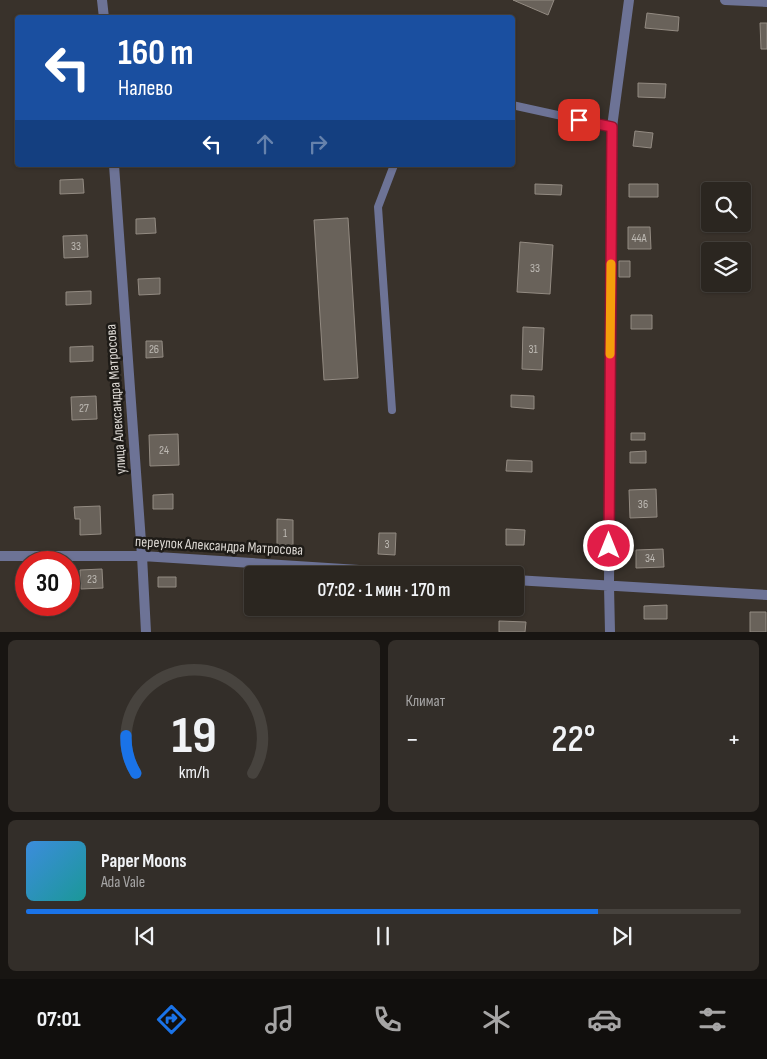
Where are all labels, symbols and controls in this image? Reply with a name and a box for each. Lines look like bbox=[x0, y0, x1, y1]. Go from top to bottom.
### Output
text: 160 m bbox=[118, 32, 194, 75]
icon: left bbox=[35, 35, 100, 100]
text: Налево bbox=[118, 75, 173, 102]
pin bbox=[558, 99, 600, 141]
icon: arrive bbox=[565, 106, 593, 134]
icon: left bbox=[198, 130, 226, 158]
icon: ahead bbox=[251, 130, 279, 158]
icon: right bbox=[304, 130, 332, 158]
map controls bbox=[701, 182, 751, 292]
button: search bbox=[701, 182, 751, 232]
house number: 44А bbox=[631, 231, 647, 246]
house number: 33 bbox=[71, 239, 81, 254]
button: layers bbox=[701, 242, 751, 292]
house number: 33 bbox=[530, 261, 540, 276]
street label: улица Александра Матросова bbox=[101, 323, 131, 475]
house number: 26 bbox=[149, 342, 159, 357]
house number: 31 bbox=[528, 342, 538, 357]
house number: 27 bbox=[79, 401, 89, 416]
house number: 24 bbox=[159, 443, 169, 458]
house number: 36 bbox=[638, 497, 648, 512]
position arrow bbox=[582, 519, 634, 571]
house number: 1 bbox=[283, 526, 288, 541]
street label: переулок Александра Матросова bbox=[134, 532, 304, 560]
house number: 3 bbox=[384, 537, 390, 552]
speed limit sign: 30 bbox=[15, 551, 80, 616]
house number: 34 bbox=[645, 551, 655, 566]
house number: 23 bbox=[87, 572, 97, 587]
text: 07:02 · 1 мин · 170 m bbox=[317, 579, 451, 602]
text: Климат bbox=[406, 692, 445, 711]
text: 19 bbox=[171, 705, 216, 768]
text: 22° bbox=[551, 717, 595, 762]
text: − bbox=[406, 723, 419, 756]
text: + bbox=[727, 723, 741, 756]
text: km/h bbox=[178, 762, 209, 783]
text: Paper Moons bbox=[101, 850, 187, 873]
text: Ada Vale bbox=[101, 873, 145, 892]
icon: previous bbox=[131, 922, 159, 950]
icon: pause bbox=[369, 922, 397, 950]
icon: next bbox=[608, 922, 636, 950]
icon: directions bbox=[154, 1002, 189, 1037]
icon: music bbox=[262, 1002, 297, 1037]
icon: phone bbox=[370, 1002, 405, 1037]
icon: climate bbox=[479, 1002, 514, 1037]
icon: car bbox=[587, 1002, 622, 1037]
icon: filters bbox=[695, 1002, 730, 1037]
text: 07:01 bbox=[37, 1006, 81, 1033]

